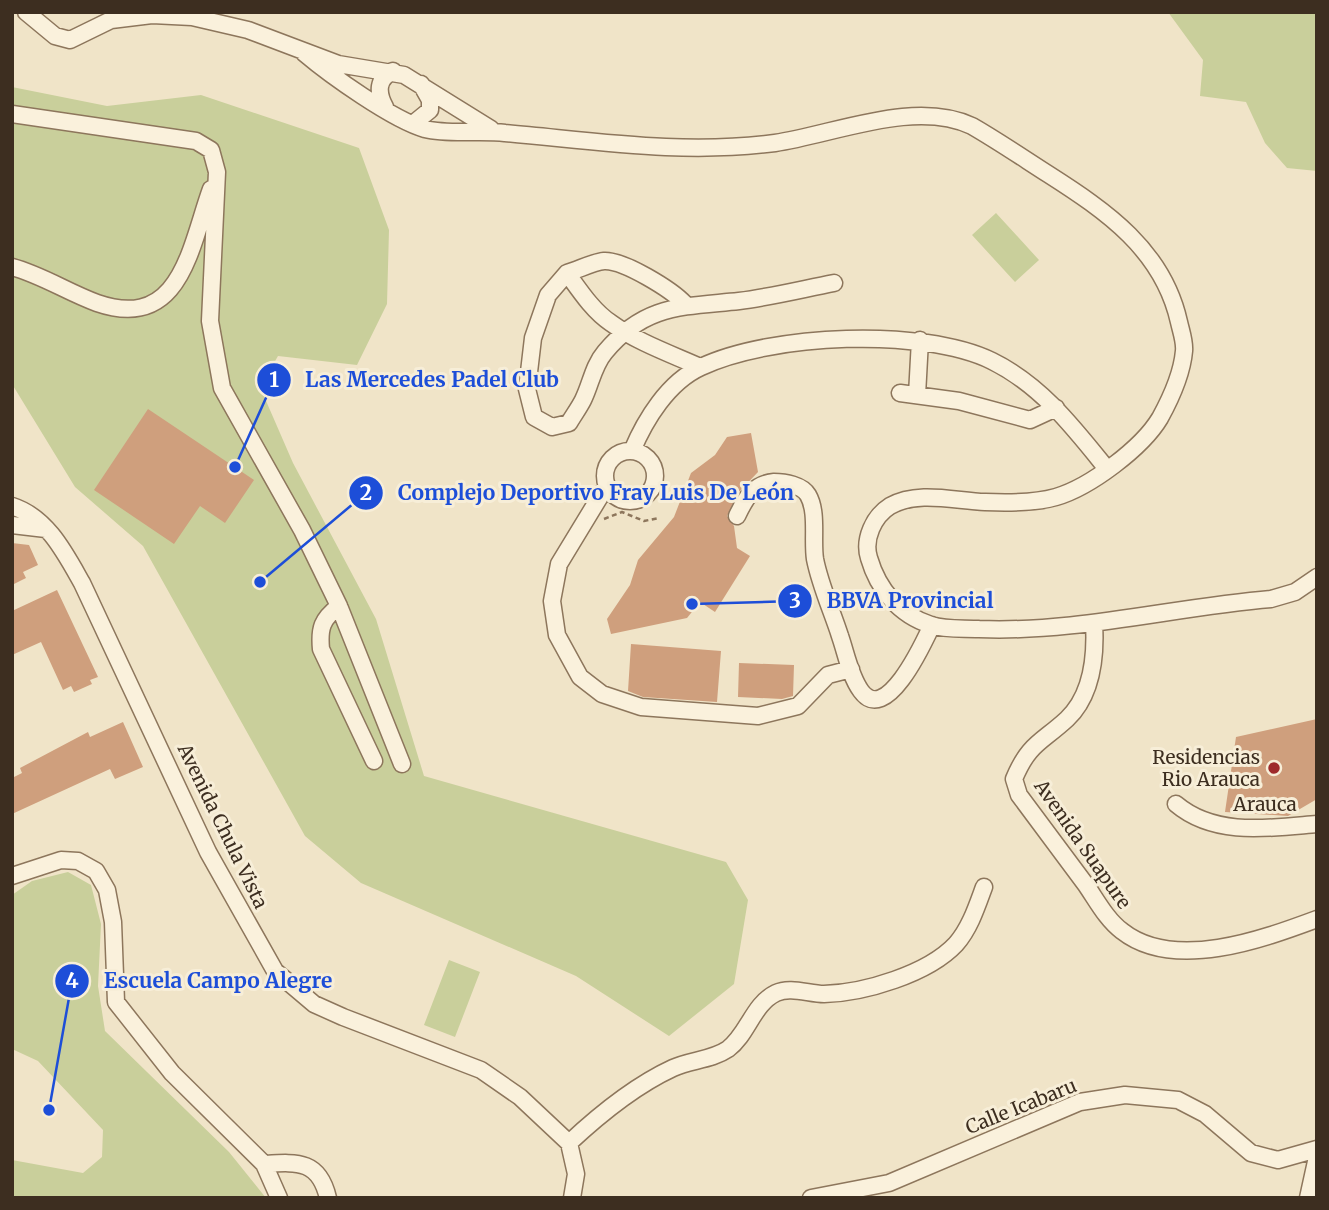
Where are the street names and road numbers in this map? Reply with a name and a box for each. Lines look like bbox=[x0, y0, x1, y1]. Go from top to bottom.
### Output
street label: Avenida Chula Vista bbox=[172, 739, 273, 912]
street label: Avenida Suapure bbox=[1029, 774, 1137, 913]
street label: Arauca bbox=[1232, 792, 1297, 816]
street label: Calle Icabaru bbox=[962, 1073, 1080, 1139]

